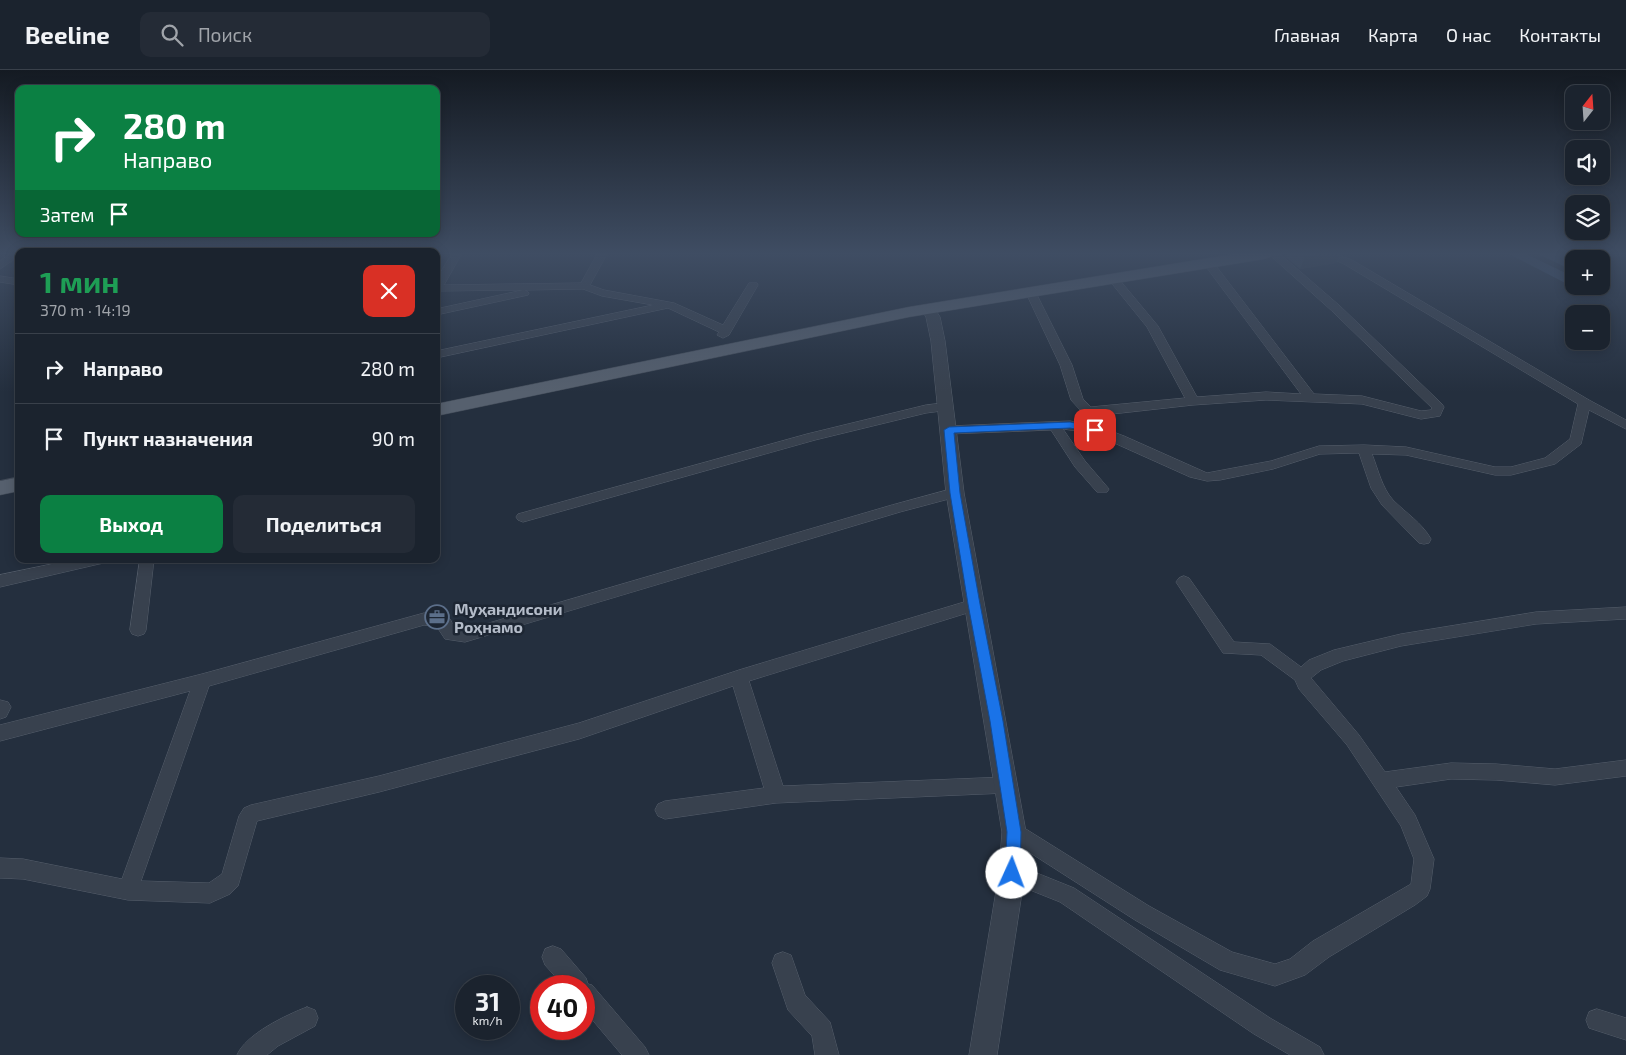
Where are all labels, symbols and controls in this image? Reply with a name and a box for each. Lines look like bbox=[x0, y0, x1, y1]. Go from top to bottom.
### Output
search box bbox=[140, 12, 490, 57]
text: Beeline bbox=[25, 20, 110, 49]
icon: search bbox=[158, 21, 186, 49]
text: Поиск bbox=[198, 23, 252, 46]
text: Главная bbox=[1274, 24, 1340, 46]
text: Карта bbox=[1368, 24, 1418, 46]
text: О нас bbox=[1446, 24, 1491, 46]
text: Контакты bbox=[1519, 24, 1601, 46]
north arrow bbox=[1565, 85, 1610, 130]
map controls bbox=[1565, 85, 1610, 350]
text: 280 m bbox=[123, 104, 226, 146]
icon: right bbox=[40, 105, 105, 170]
button: sound bbox=[1565, 140, 1610, 185]
text: Направо bbox=[123, 146, 212, 172]
button: layers bbox=[1565, 195, 1610, 240]
icon: arrive bbox=[105, 200, 133, 228]
text: Затем bbox=[40, 203, 95, 226]
button: + bbox=[1565, 250, 1610, 295]
text: 1 мин bbox=[40, 263, 119, 299]
button: close bbox=[363, 265, 415, 317]
text: 370 m · 14:19 bbox=[40, 300, 131, 319]
button: − bbox=[1565, 305, 1610, 350]
icon: right bbox=[40, 355, 68, 383]
text: Направо bbox=[83, 357, 163, 380]
text: 280 m bbox=[360, 357, 415, 380]
pin bbox=[1074, 409, 1116, 451]
icon: arrive bbox=[1081, 416, 1109, 444]
icon: arrive bbox=[40, 425, 68, 453]
text: Пункт назначения bbox=[83, 427, 253, 450]
text: 90 m bbox=[372, 427, 415, 450]
button: Выход bbox=[40, 495, 223, 553]
button: Поделиться bbox=[233, 495, 415, 553]
place label: Муҳандисони Роҳнамо bbox=[454, 599, 563, 636]
office icon: Муҳандисони Роҳнамо bbox=[424, 604, 450, 630]
position arrow bbox=[985, 846, 1037, 898]
speed limit sign: 40 bbox=[530, 975, 595, 1040]
text: 31 bbox=[475, 986, 500, 1016]
text: km/h bbox=[473, 1013, 502, 1027]

